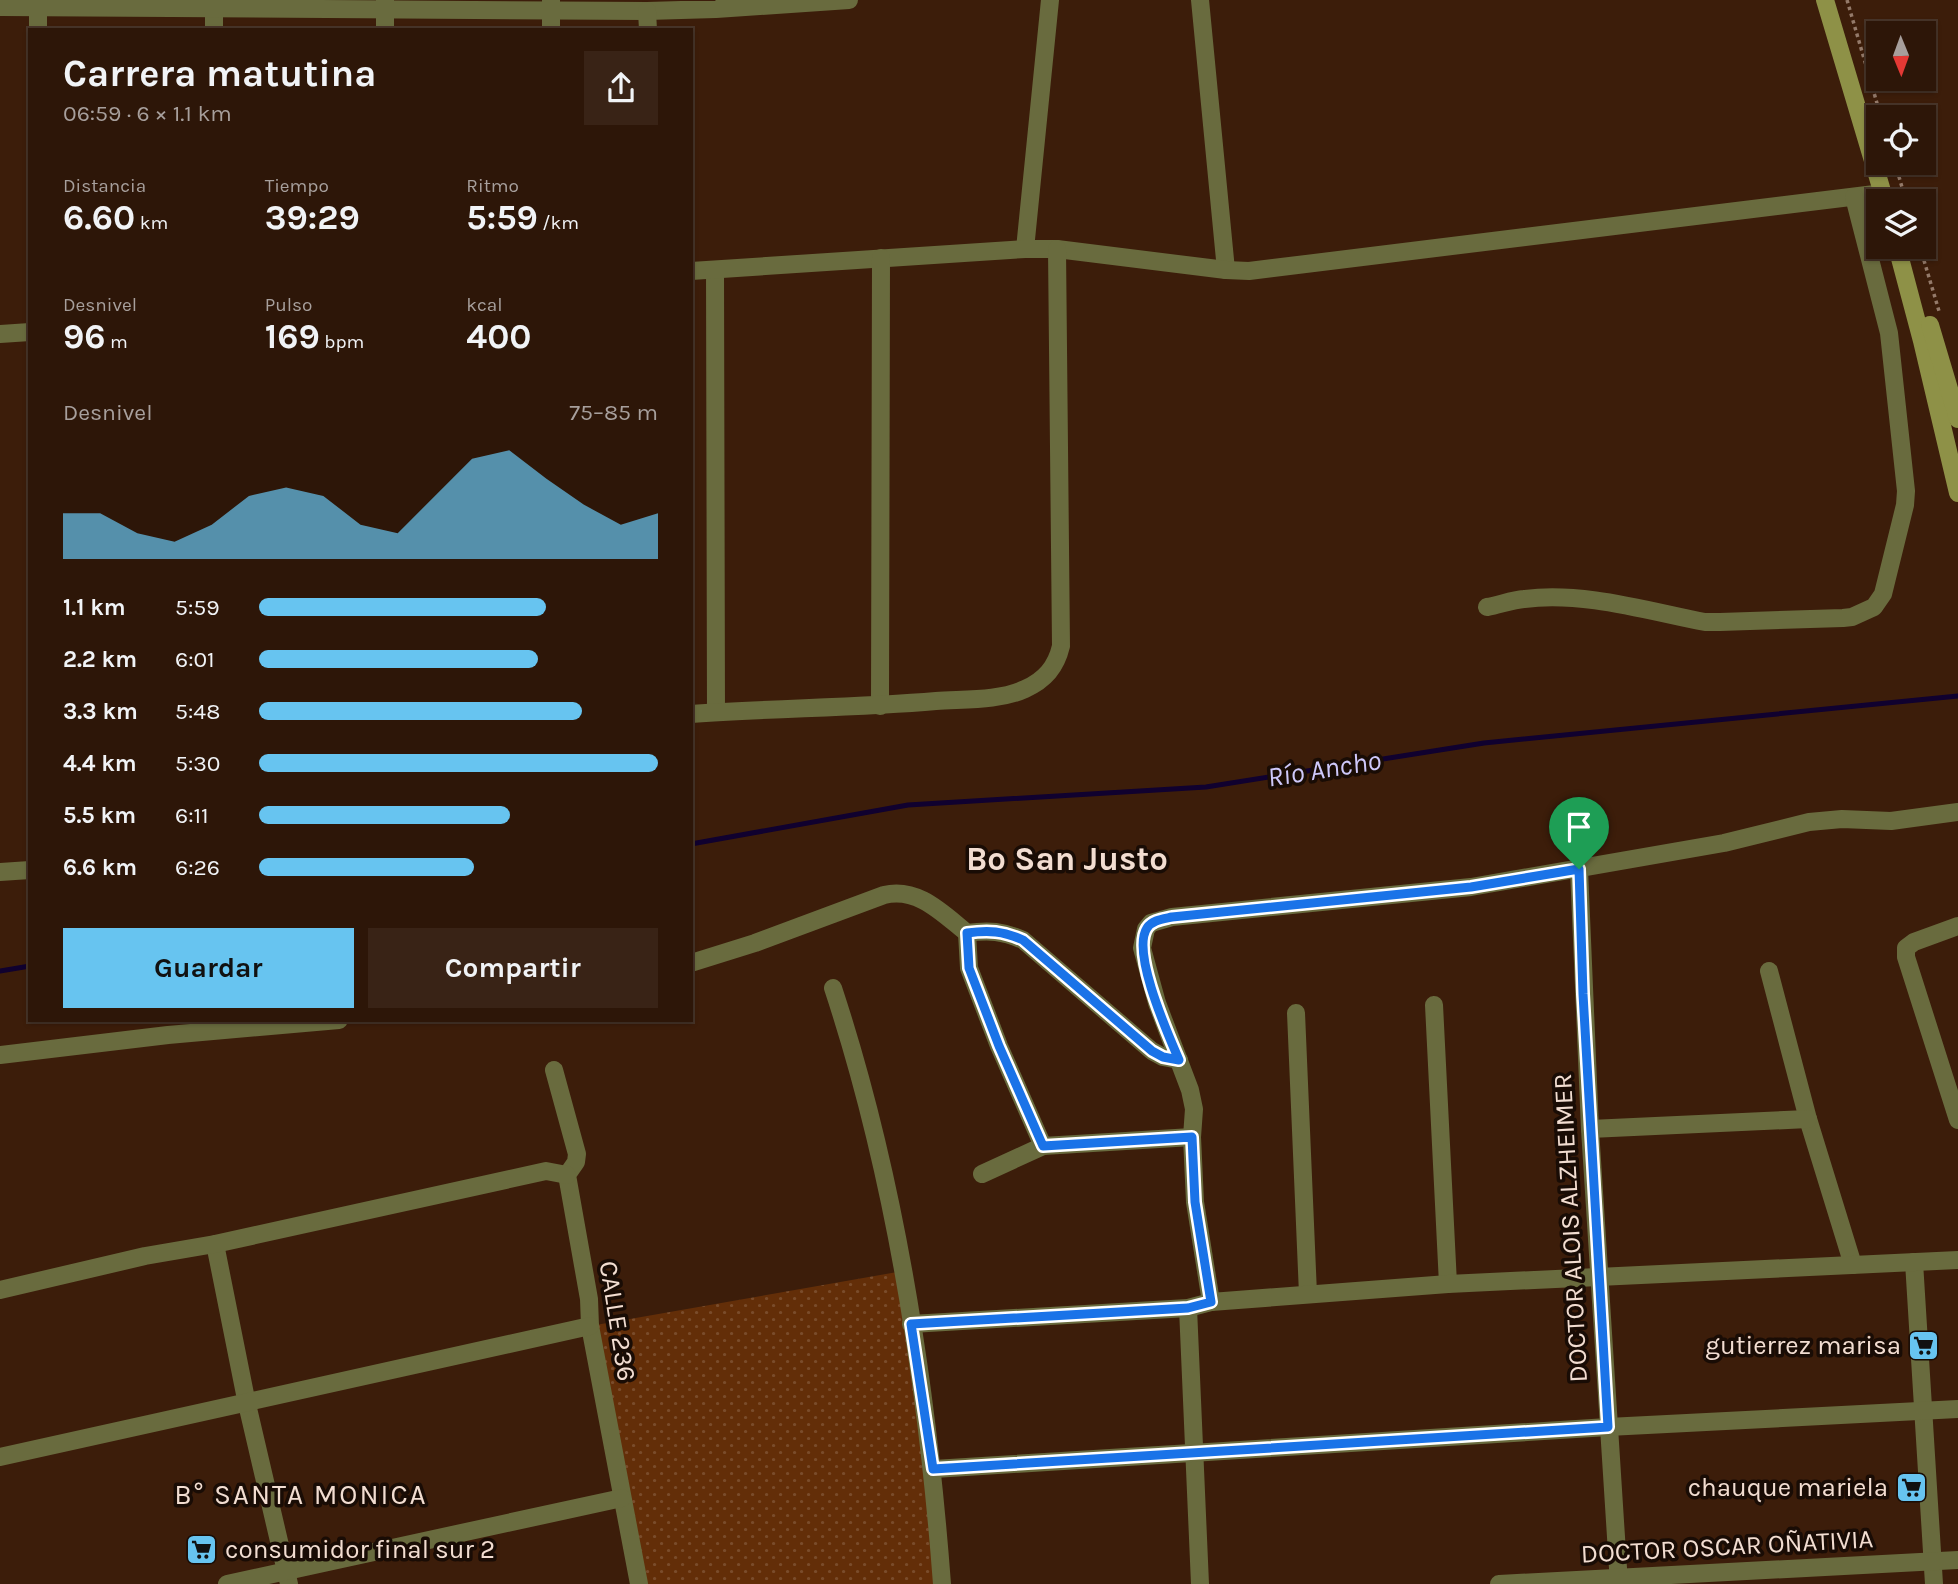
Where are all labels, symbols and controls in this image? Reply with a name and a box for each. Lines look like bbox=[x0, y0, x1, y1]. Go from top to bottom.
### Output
north arrow bbox=[1866, 21, 1936, 91]
map controls bbox=[1866, 21, 1936, 259]
text: Carrera matutina bbox=[63, 51, 377, 96]
button: share bbox=[584, 51, 658, 125]
text: 06:59 · 6 × 1.1 km bbox=[63, 100, 232, 127]
button: locate bbox=[1866, 105, 1936, 175]
text: Distancia bbox=[63, 175, 146, 197]
text: Tiempo bbox=[265, 175, 329, 197]
text: Ritmo bbox=[466, 175, 519, 197]
button: layers bbox=[1866, 189, 1936, 259]
text: 6.60 bbox=[63, 197, 135, 238]
text: 39:29 bbox=[265, 197, 360, 238]
text: 5:59 bbox=[466, 197, 538, 238]
text: km bbox=[135, 212, 168, 234]
text: /km bbox=[538, 212, 579, 234]
text: Desnivel bbox=[63, 294, 137, 316]
text: Pulso bbox=[265, 294, 312, 316]
text: kcal bbox=[466, 294, 503, 316]
text: 96 bbox=[63, 316, 106, 357]
text: 169 bbox=[265, 316, 320, 357]
text: 400 bbox=[466, 316, 531, 357]
text: m bbox=[106, 331, 128, 353]
text: bpm bbox=[320, 331, 364, 353]
text: Desnivel bbox=[63, 399, 153, 426]
text: 75–85 m bbox=[569, 399, 658, 426]
text: 1.1 km bbox=[63, 594, 126, 621]
text: 5:59 bbox=[175, 594, 220, 621]
text: 2.2 km bbox=[63, 646, 137, 673]
text: 6:01 bbox=[175, 646, 215, 673]
text: 3.3 km bbox=[63, 698, 138, 725]
text: 5:48 bbox=[175, 698, 220, 725]
water label: Río Ancho bbox=[1265, 743, 1383, 794]
text: 4.4 km bbox=[63, 750, 137, 777]
text: 5:30 bbox=[175, 750, 221, 777]
pin bbox=[1549, 797, 1609, 869]
text: 5.5 km bbox=[63, 802, 136, 829]
text: 6:11 bbox=[175, 802, 209, 829]
icon: arrive bbox=[1560, 808, 1598, 846]
district label: Bº San Justo bbox=[966, 840, 1168, 878]
text: 6.6 km bbox=[63, 854, 137, 881]
text: 6:26 bbox=[175, 854, 220, 881]
button: Guardar bbox=[63, 928, 354, 1008]
button: Compartir bbox=[368, 928, 658, 1008]
street label: DOCTOR ALOIS ALZHEIMER bbox=[1547, 1073, 1594, 1383]
street label: CALLE 236 bbox=[593, 1259, 642, 1383]
supermarket icon: gutierrez marisa bbox=[1907, 1328, 1941, 1362]
place label: gutierrez marisa bbox=[1705, 1330, 1901, 1361]
supermarket icon: chauque mariela bbox=[1894, 1470, 1928, 1504]
place label: chauque mariela bbox=[1688, 1472, 1888, 1503]
district label: B° SANTA MONICA bbox=[174, 1478, 428, 1511]
street label: DOCTOR OSCAR OÑATIVIA bbox=[1580, 1523, 1874, 1570]
supermarket icon: consumidor final sur 2 bbox=[185, 1532, 219, 1566]
place label: consumidor final sur 2 bbox=[225, 1534, 495, 1565]

